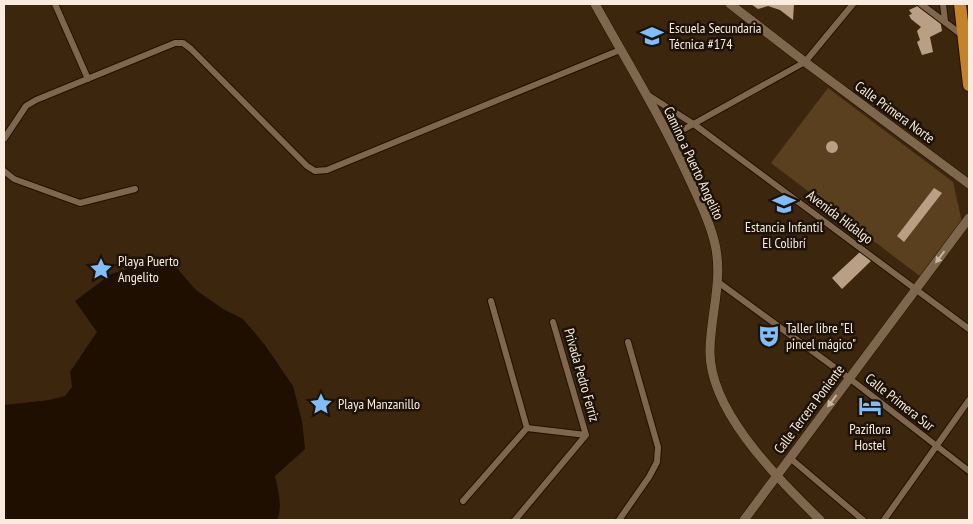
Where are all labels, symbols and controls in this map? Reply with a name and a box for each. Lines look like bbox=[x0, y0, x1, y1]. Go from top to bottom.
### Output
place label: Escuela Secundaria Técnica #174 bbox=[669, 19, 761, 53]
school or university icon: Escuela Secundaria Técnica #174 bbox=[639, 23, 665, 49]
street label: Calle Primera Norte bbox=[851, 77, 939, 147]
street label: Camino a Puerto Angelito bbox=[660, 104, 728, 222]
street label: Avenida Hidalgo bbox=[803, 186, 877, 248]
school or university icon: Estancia Infantil El Colibrí bbox=[771, 191, 797, 217]
place label: Estancia Infantil El Colibrí bbox=[745, 218, 824, 252]
one-way arrow bbox=[935, 250, 945, 264]
place label: Playa Puerto Angelito bbox=[118, 252, 179, 286]
place icon: Playa Puerto Angelito bbox=[88, 256, 114, 282]
place label: Taller libre "El pincel mágico" bbox=[786, 319, 856, 353]
theatre icon: Taller libre "El pincel mágico" bbox=[756, 323, 782, 349]
street label: Privada Pedro Ferriz bbox=[560, 326, 604, 424]
street label: Calle Tercera Poniente bbox=[770, 361, 848, 457]
street label: Calle Primera Sur bbox=[862, 369, 938, 435]
place icon: Playa Manzanillo bbox=[308, 391, 334, 417]
hotel icon: Paziflora Hostel bbox=[857, 393, 883, 419]
one-way arrow bbox=[827, 394, 837, 408]
place label: Playa Manzanillo bbox=[338, 395, 420, 413]
place label: Paziflora Hostel bbox=[849, 420, 891, 454]

